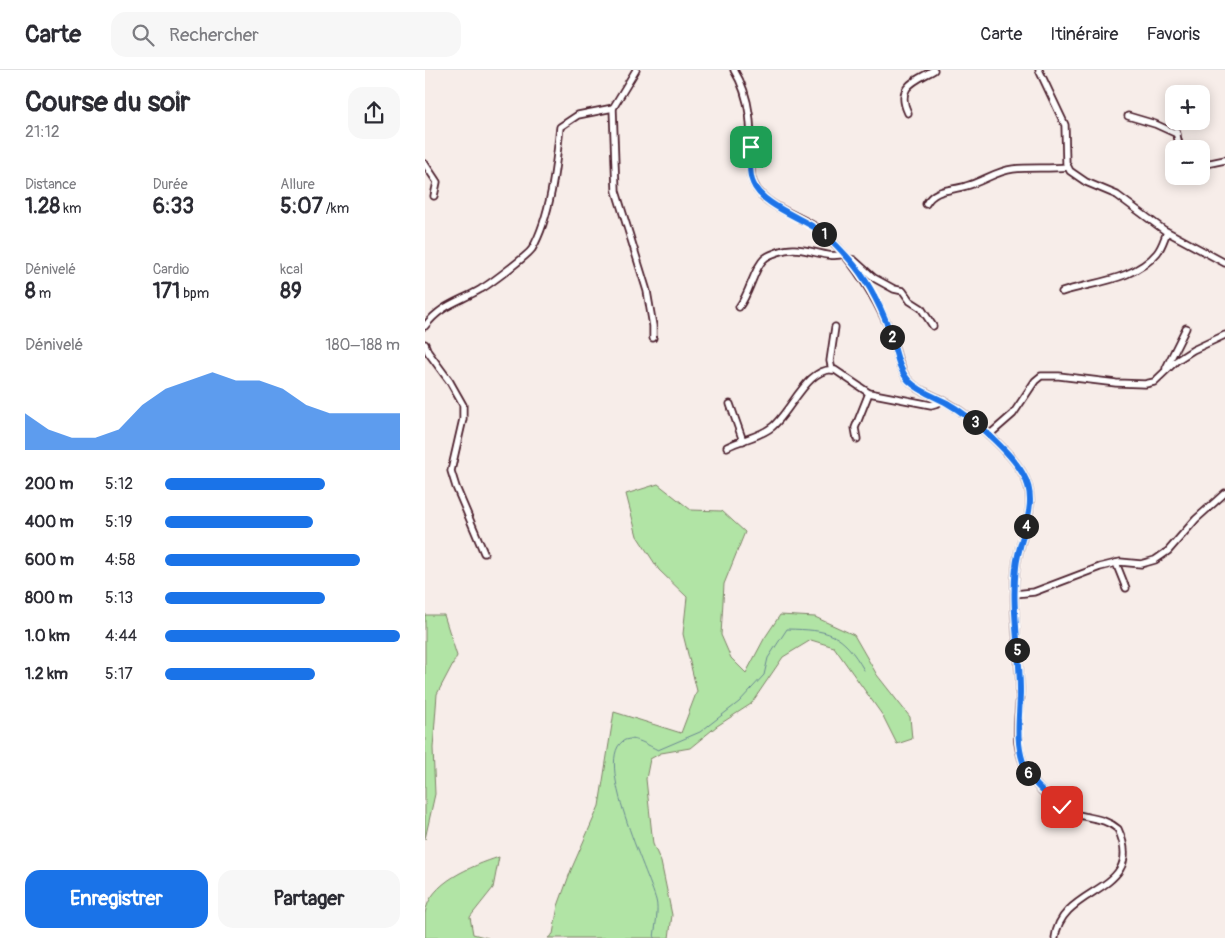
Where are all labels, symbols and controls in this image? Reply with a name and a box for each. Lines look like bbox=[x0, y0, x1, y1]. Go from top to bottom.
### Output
search box bbox=[111, 12, 461, 57]
text: Carte bbox=[25, 20, 81, 49]
icon: search bbox=[129, 21, 157, 49]
text: Rechercher bbox=[169, 23, 259, 47]
text: Carte bbox=[980, 23, 1022, 46]
text: Itinéraire bbox=[1050, 23, 1118, 46]
text: Favoris bbox=[1146, 23, 1200, 46]
text: Course du soir bbox=[25, 85, 190, 120]
map controls bbox=[1165, 85, 1210, 185]
button: + bbox=[1165, 85, 1210, 130]
button: share bbox=[348, 87, 400, 139]
text: 21:12 bbox=[25, 122, 60, 142]
pin bbox=[730, 126, 772, 168]
icon: arrive bbox=[737, 133, 765, 161]
button: − bbox=[1165, 140, 1210, 185]
text: Distance bbox=[25, 176, 76, 193]
text: Durée bbox=[153, 176, 188, 193]
text: Allure bbox=[280, 176, 315, 193]
text: 1.28 bbox=[25, 193, 60, 220]
text: 6:33 bbox=[153, 193, 194, 220]
text: 5:07 bbox=[280, 193, 323, 220]
text: km bbox=[60, 200, 81, 217]
text: /km bbox=[323, 200, 349, 217]
pin: 1 bbox=[811, 222, 837, 246]
text: 1 bbox=[822, 226, 827, 243]
text: Dénivelé bbox=[25, 261, 76, 278]
text: Cardio bbox=[153, 261, 189, 278]
text: kcal bbox=[280, 261, 303, 278]
text: 8 bbox=[25, 278, 36, 305]
text: 171 bbox=[153, 278, 180, 305]
text: 89 bbox=[280, 278, 302, 305]
text: m bbox=[36, 285, 51, 302]
text: bpm bbox=[180, 285, 209, 302]
pin: 2 bbox=[879, 324, 905, 350]
text: 2 bbox=[889, 329, 896, 346]
text: Dénivelé bbox=[25, 335, 83, 355]
text: 180–188 m bbox=[325, 335, 400, 355]
pin: 3 bbox=[963, 410, 987, 434]
text: 3 bbox=[972, 414, 979, 431]
text: 200 m bbox=[25, 474, 73, 494]
text: 5:12 bbox=[105, 474, 133, 494]
text: 400 m bbox=[25, 512, 74, 532]
text: 5:19 bbox=[105, 512, 132, 532]
pin: 4 bbox=[1013, 514, 1039, 538]
text: 4 bbox=[1022, 518, 1031, 535]
text: 600 m bbox=[25, 550, 74, 570]
text: 4:58 bbox=[105, 550, 135, 570]
text: 800 m bbox=[25, 588, 73, 608]
text: 5:13 bbox=[105, 588, 133, 608]
text: 1.0 km bbox=[25, 626, 70, 646]
text: 4:44 bbox=[105, 626, 137, 646]
pin: 5 bbox=[1005, 638, 1029, 662]
text: 5 bbox=[1014, 642, 1021, 659]
text: 1.2 km bbox=[25, 664, 68, 684]
text: 5:17 bbox=[105, 664, 133, 684]
pin: 6 bbox=[1015, 760, 1041, 786]
text: 6 bbox=[1024, 765, 1033, 782]
pin bbox=[1041, 786, 1083, 828]
icon: check bbox=[1048, 793, 1076, 821]
button: Enregistrer bbox=[25, 870, 208, 928]
button: Partager bbox=[218, 870, 400, 928]

